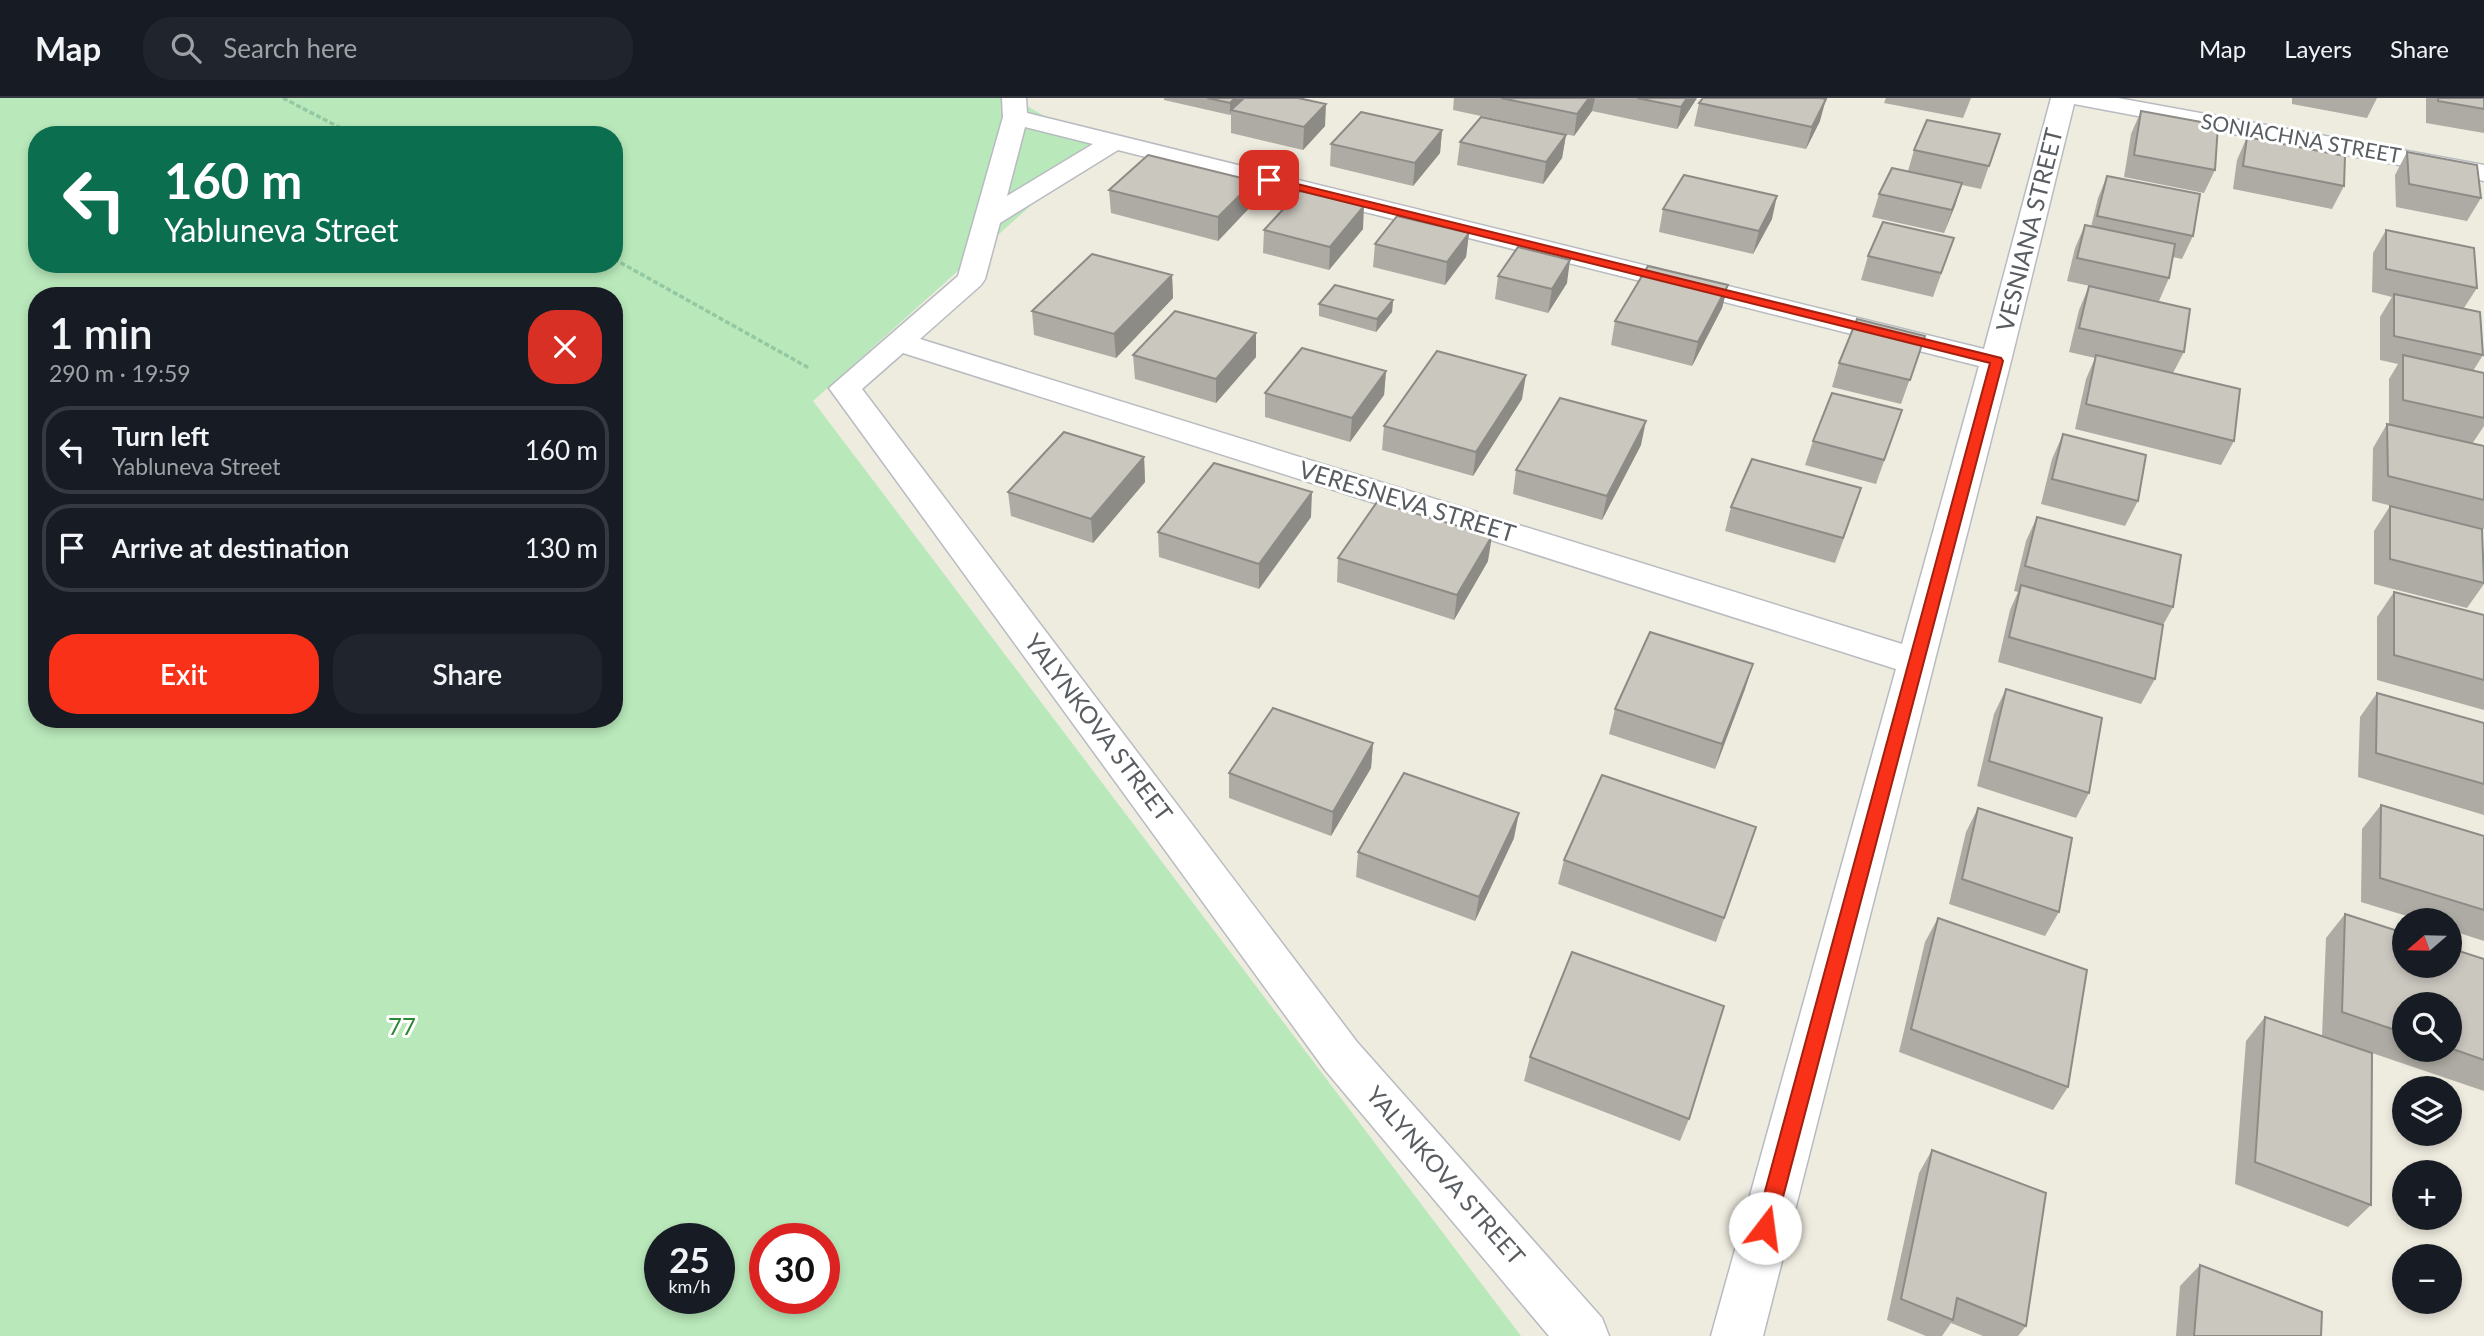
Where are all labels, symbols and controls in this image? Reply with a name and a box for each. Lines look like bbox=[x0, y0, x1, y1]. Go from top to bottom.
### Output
search box bbox=[143, 17, 633, 80]
text: Map bbox=[35, 28, 101, 68]
icon: search bbox=[167, 29, 205, 67]
text: Search here bbox=[223, 32, 357, 64]
text: Map bbox=[2199, 34, 2246, 63]
text: Layers bbox=[2284, 34, 2352, 63]
text: Share bbox=[2390, 34, 2449, 63]
street label: SONIACHNA STREET bbox=[2199, 108, 2404, 168]
street label: VESNIANA STREET bbox=[1989, 125, 2068, 334]
pin bbox=[1239, 150, 1299, 210]
text: 160 m bbox=[164, 151, 302, 209]
icon: left bbox=[49, 154, 140, 245]
icon: arrive bbox=[1250, 161, 1288, 199]
text: Yabluneva Street bbox=[164, 210, 399, 249]
text: 1 min bbox=[49, 308, 153, 358]
button: close bbox=[528, 310, 602, 384]
text: 290 m · 19:59 bbox=[49, 359, 191, 387]
text: Turn left bbox=[112, 420, 209, 452]
icon: left bbox=[53, 431, 91, 469]
text: 160 m bbox=[525, 434, 598, 466]
text: Yabluneva Street bbox=[112, 452, 281, 480]
street label: VERESNEVA STREET bbox=[1296, 454, 1519, 547]
icon: arrive bbox=[53, 529, 91, 567]
text: Arrive at destination bbox=[112, 532, 349, 564]
text: 130 m bbox=[525, 532, 598, 564]
street label: YALYNKOVA STREET bbox=[1019, 628, 1179, 827]
button: Exit bbox=[49, 634, 319, 714]
button: Share bbox=[333, 634, 602, 714]
north arrow bbox=[2392, 908, 2462, 978]
map controls bbox=[2392, 908, 2462, 1314]
button: search bbox=[2392, 992, 2462, 1062]
park label: 77 bbox=[388, 1011, 416, 1040]
button: layers bbox=[2392, 1076, 2462, 1146]
street label: YALYNKOVA STREET bbox=[1361, 1080, 1532, 1270]
button: + bbox=[2392, 1160, 2462, 1230]
position arrow bbox=[1728, 1191, 1802, 1265]
speed limit sign: 30 bbox=[749, 1223, 840, 1314]
text: 25 bbox=[669, 1238, 710, 1280]
button: − bbox=[2392, 1244, 2462, 1314]
text: km/h bbox=[668, 1275, 711, 1297]

